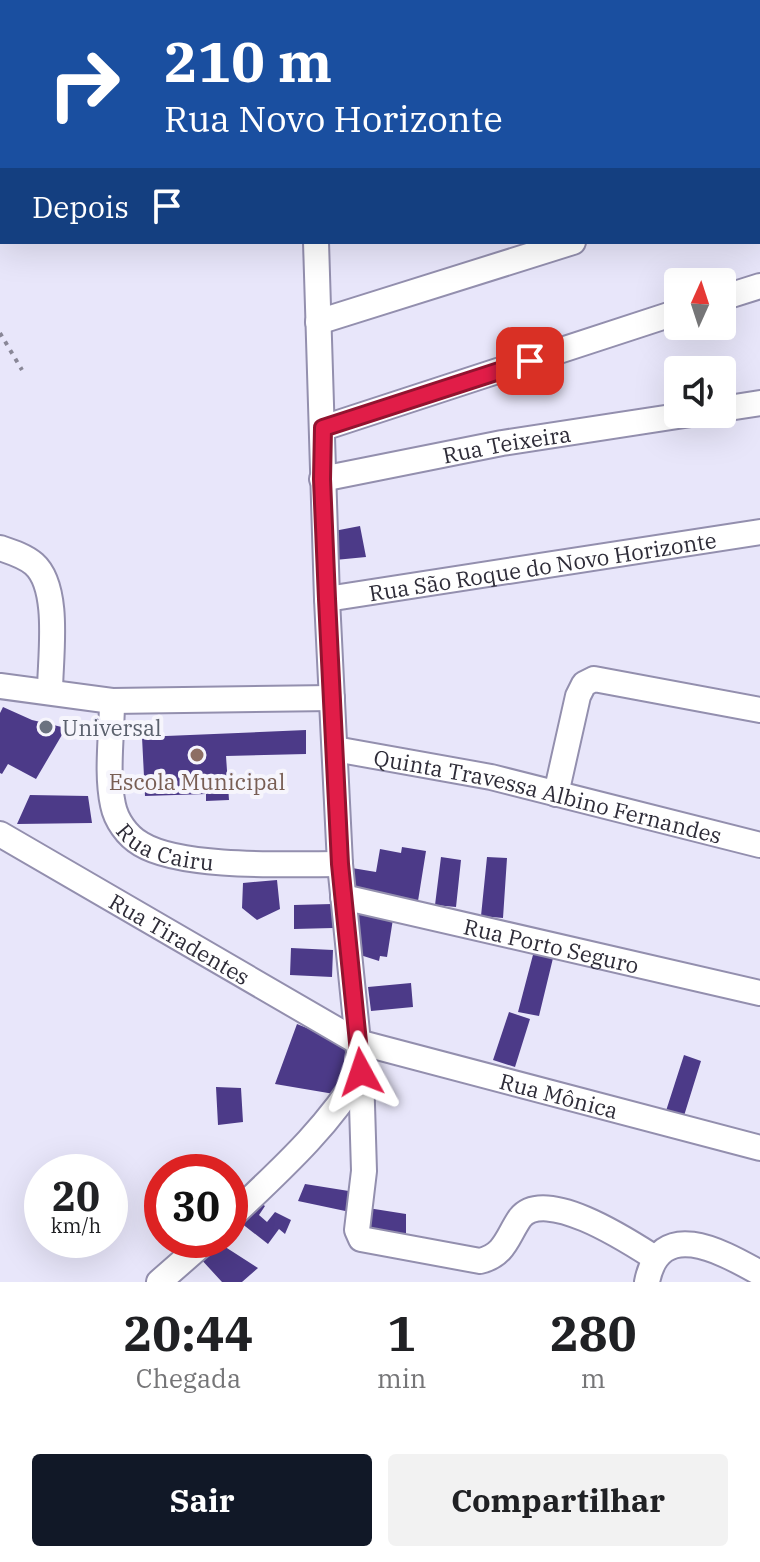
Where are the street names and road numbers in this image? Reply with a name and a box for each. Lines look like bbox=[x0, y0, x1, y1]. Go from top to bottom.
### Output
street label: Rua Teixeira bbox=[440, 418, 573, 469]
street label: Rua São Roque do Novo Horizonte bbox=[367, 524, 718, 607]
street label: Quinta Travessa Albino Fernandes bbox=[372, 742, 725, 849]
street label: Rua Cairu bbox=[111, 817, 215, 876]
street label: Rua Tiradentes bbox=[104, 886, 255, 991]
street label: Rua Porto Seguro bbox=[461, 911, 642, 979]
street label: Rua Mônica bbox=[497, 1066, 621, 1125]

